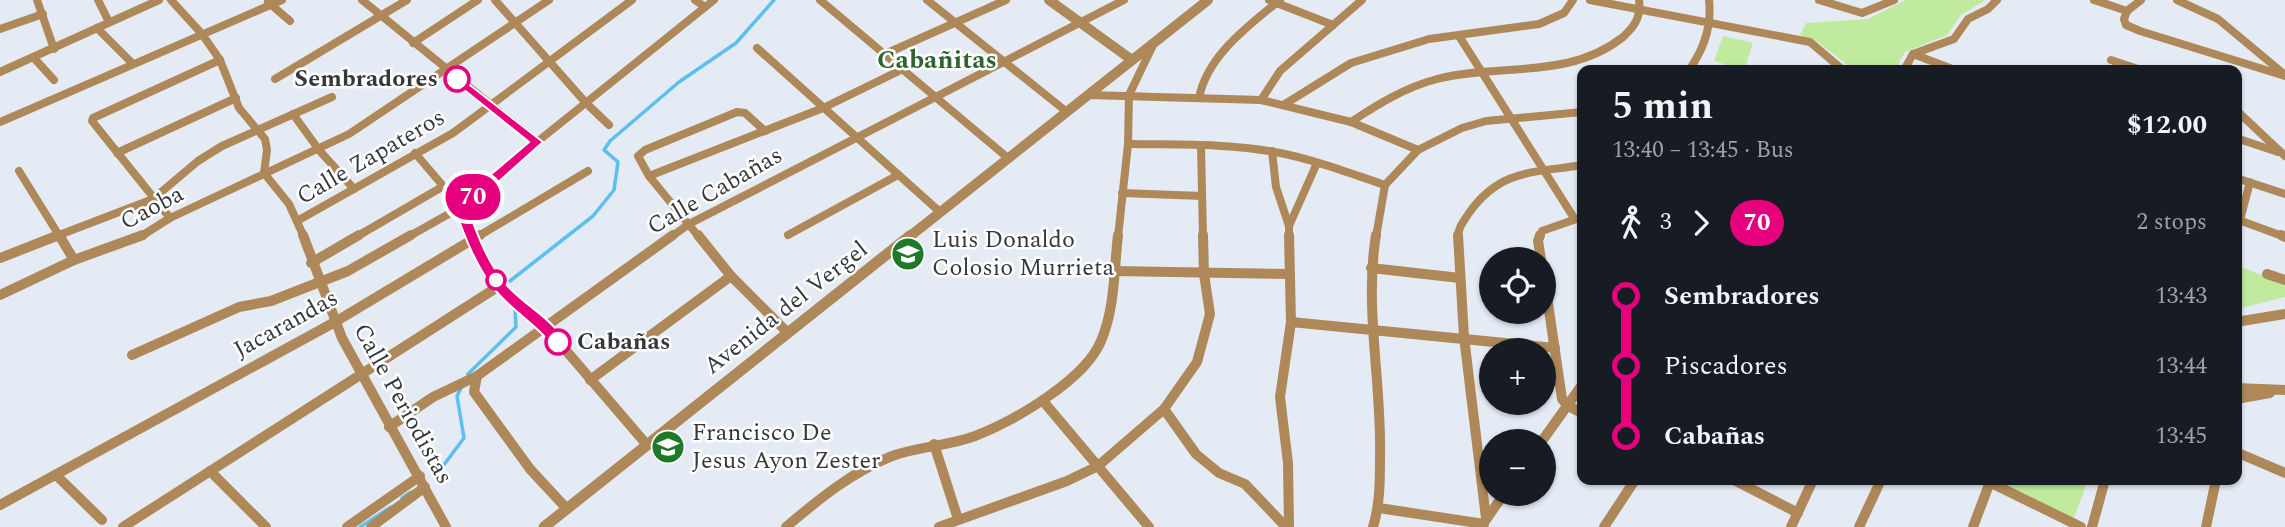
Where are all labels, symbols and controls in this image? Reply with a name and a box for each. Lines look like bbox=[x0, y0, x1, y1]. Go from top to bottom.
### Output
district label: Cabañitas bbox=[877, 40, 997, 80]
place label: Sembradores bbox=[294, 61, 438, 97]
marker: Sembradores bbox=[444, 66, 470, 92]
text: 5 min bbox=[1612, 78, 1713, 136]
street label: Calle Zapateros bbox=[290, 100, 452, 214]
text: $12.00 bbox=[2127, 105, 2207, 145]
text: 13:40 – 13:45 · Bus bbox=[1612, 133, 1794, 168]
street label: Calle Cabañas bbox=[641, 138, 789, 244]
line badge: 70 bbox=[442, 174, 504, 220]
street label: Caoba bbox=[114, 176, 190, 240]
text: 70 bbox=[460, 179, 486, 215]
icon: walk bbox=[1612, 204, 1650, 242]
icon: forward bbox=[1682, 204, 1720, 242]
text: 3 bbox=[1660, 205, 1672, 240]
text: 70 bbox=[1744, 205, 1770, 241]
text: 2 stops bbox=[2137, 205, 2207, 240]
place label: Luis Donaldo Colosio Murrieta bbox=[932, 222, 1114, 286]
street label: Avenida del Vergel bbox=[696, 232, 876, 384]
school or university icon: Luis Donaldo Colosio Murrieta bbox=[889, 235, 927, 273]
map controls bbox=[1479, 247, 1556, 506]
button: locate bbox=[1479, 247, 1556, 324]
unlabelled marker bbox=[486, 270, 506, 290]
text: Sembradores bbox=[1664, 276, 1820, 316]
text: 13:43 bbox=[2155, 279, 2207, 314]
street label: Jacarandas bbox=[227, 280, 345, 368]
street label: Calle Periodistas bbox=[344, 317, 462, 491]
place label: Cabañas bbox=[577, 324, 670, 360]
marker: Cabañas bbox=[545, 329, 571, 355]
button: + bbox=[1479, 338, 1556, 415]
text: Piscadores bbox=[1664, 346, 1788, 386]
text: 13:44 bbox=[2155, 349, 2207, 384]
place label: Francisco De Jesus Ayon Zester bbox=[692, 415, 881, 479]
text: Cabañas bbox=[1664, 416, 1765, 456]
text: 13:45 bbox=[2155, 419, 2207, 454]
school or university icon: Francisco De Jesus Ayon Zester bbox=[649, 428, 687, 466]
button: − bbox=[1479, 429, 1556, 506]

